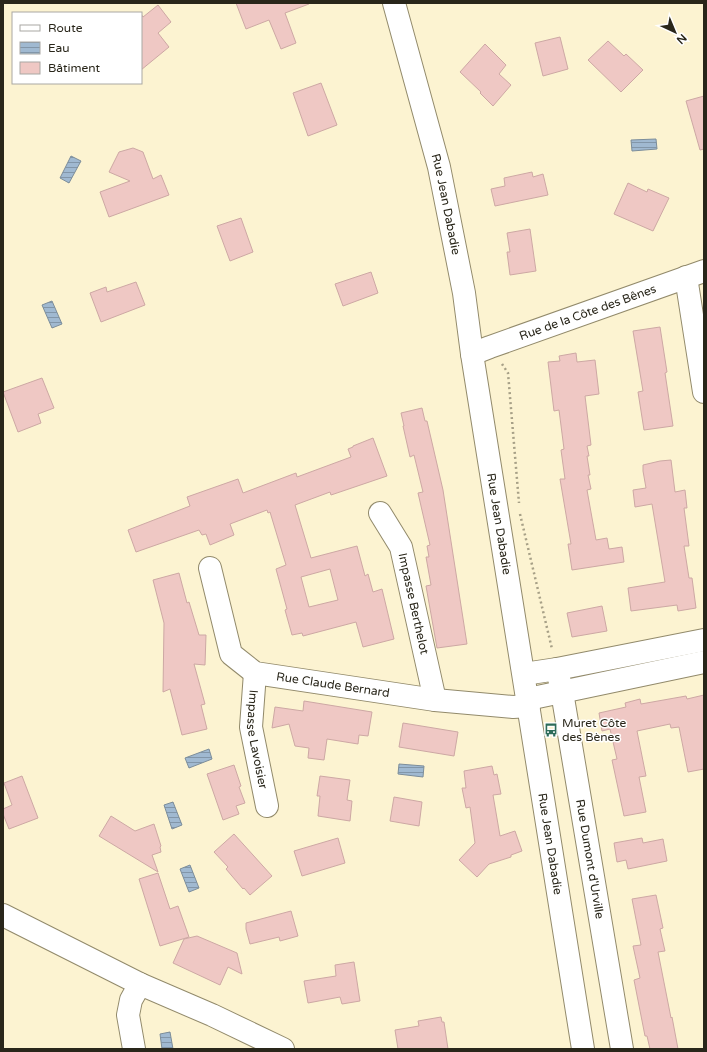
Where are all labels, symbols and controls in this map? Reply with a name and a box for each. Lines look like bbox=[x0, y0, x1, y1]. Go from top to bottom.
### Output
legend bbox=[12, 12, 142, 84]
north arrow bbox=[655, 12, 695, 52]
text: Route bbox=[48, 21, 83, 35]
text: N bbox=[674, 31, 689, 47]
text: Eau bbox=[48, 41, 70, 55]
text: Bâtiment bbox=[48, 61, 100, 75]
street label: Rue Jean Dabadie bbox=[429, 152, 463, 256]
street label: Rue de la Côte des Bênes bbox=[517, 281, 658, 343]
street label: Rue Jean Dabadie bbox=[484, 472, 514, 576]
street label: Impasse Berthelot bbox=[396, 552, 432, 656]
street label: Rue Claude Bernard bbox=[275, 669, 391, 700]
street label: Impasse Lavoisier bbox=[244, 689, 270, 791]
place label: Muret Côte des Bènes bbox=[562, 716, 627, 744]
bus stop icon: Muret Côte des Bènes bbox=[543, 722, 559, 738]
street label: Rue Jean Dabadie bbox=[535, 792, 565, 896]
street label: Rue Dumont d'Urville bbox=[573, 798, 607, 920]

